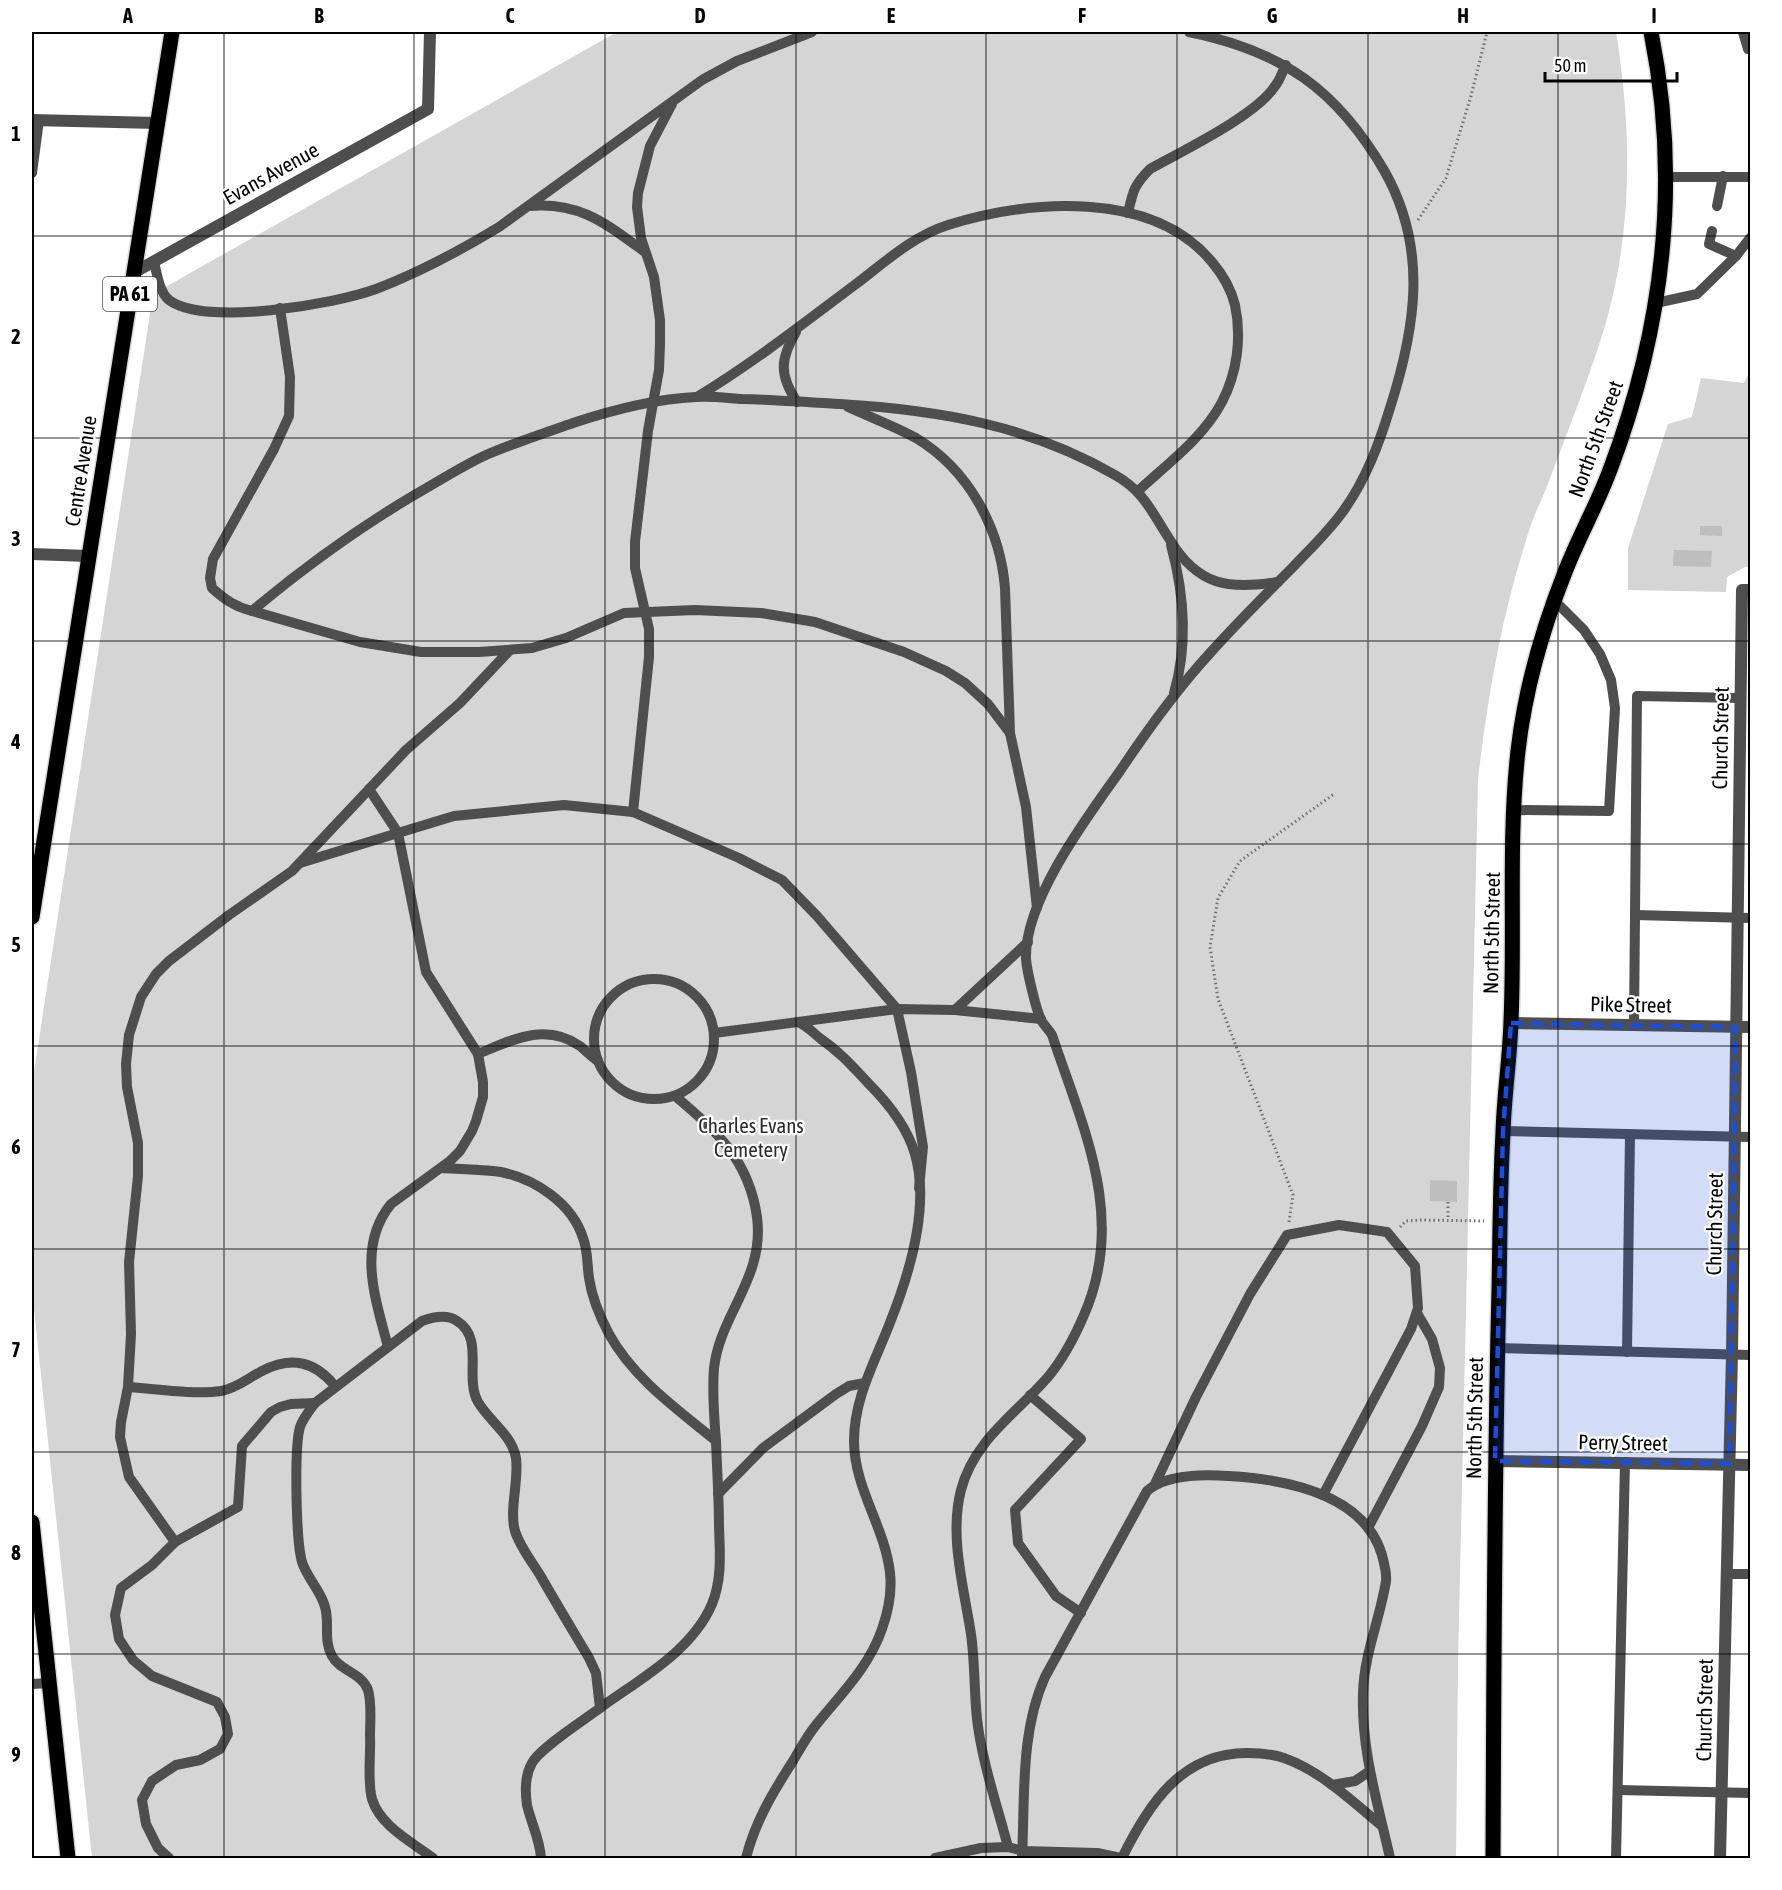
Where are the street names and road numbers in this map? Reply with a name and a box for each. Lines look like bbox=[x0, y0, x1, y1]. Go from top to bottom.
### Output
street label: Evans Avenue bbox=[218, 137, 323, 209]
road number: PA 61 bbox=[103, 277, 157, 311]
street label: North 5th Street bbox=[1563, 377, 1627, 500]
street label: Centre Avenue bbox=[59, 414, 101, 528]
street label: Church Street bbox=[1707, 686, 1733, 790]
street label: North 5th Street bbox=[1478, 872, 1504, 994]
street label: Pike Street bbox=[1590, 991, 1672, 1017]
street label: Church Street bbox=[1701, 1172, 1727, 1276]
street label: North 5th Street bbox=[1461, 1357, 1487, 1479]
street label: Perry Street bbox=[1578, 1429, 1668, 1455]
street label: Church Street bbox=[1691, 1658, 1717, 1762]

